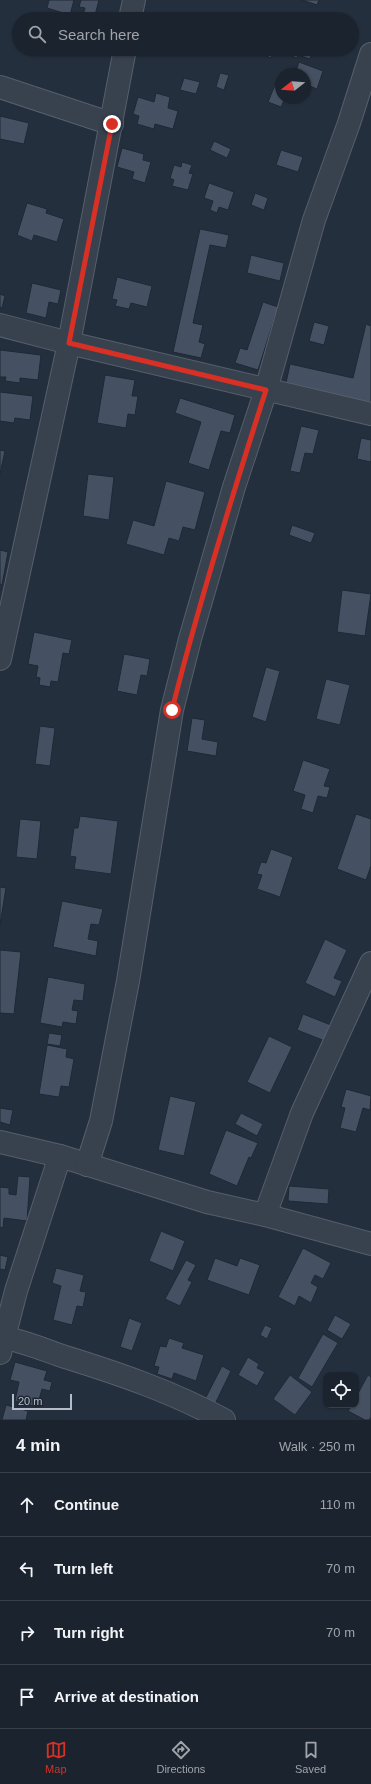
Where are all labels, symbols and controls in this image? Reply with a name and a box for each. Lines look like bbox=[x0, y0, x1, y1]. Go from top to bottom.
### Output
search box bbox=[12, 12, 359, 56]
icon: search bbox=[26, 23, 48, 45]
text: Search here bbox=[58, 26, 140, 43]
north arrow bbox=[275, 68, 311, 104]
route end bbox=[103, 115, 121, 133]
route start bbox=[163, 701, 181, 719]
map controls bbox=[323, 1372, 359, 1408]
button: locate bbox=[323, 1372, 359, 1408]
scale bar bbox=[12, 1392, 72, 1411]
text: 20 m bbox=[18, 1395, 42, 1407]
text: 4 min bbox=[16, 1436, 60, 1455]
text: Walk · 250 m bbox=[279, 1439, 355, 1454]
icon: ahead bbox=[16, 1494, 38, 1516]
text: Continue bbox=[54, 1496, 119, 1513]
text: 110 m bbox=[320, 1497, 355, 1512]
icon: left bbox=[16, 1558, 38, 1580]
text: Turn left bbox=[54, 1560, 113, 1577]
text: 70 m bbox=[326, 1561, 355, 1576]
icon: right bbox=[16, 1622, 38, 1644]
text: Turn right bbox=[54, 1624, 124, 1641]
text: 70 m bbox=[326, 1625, 355, 1640]
icon: arrive bbox=[16, 1686, 38, 1708]
text: Arrive at destination bbox=[54, 1688, 199, 1705]
tab: Map bbox=[45, 1739, 67, 1775]
tab: Directions bbox=[156, 1739, 205, 1775]
tab: Saved bbox=[295, 1739, 326, 1775]

